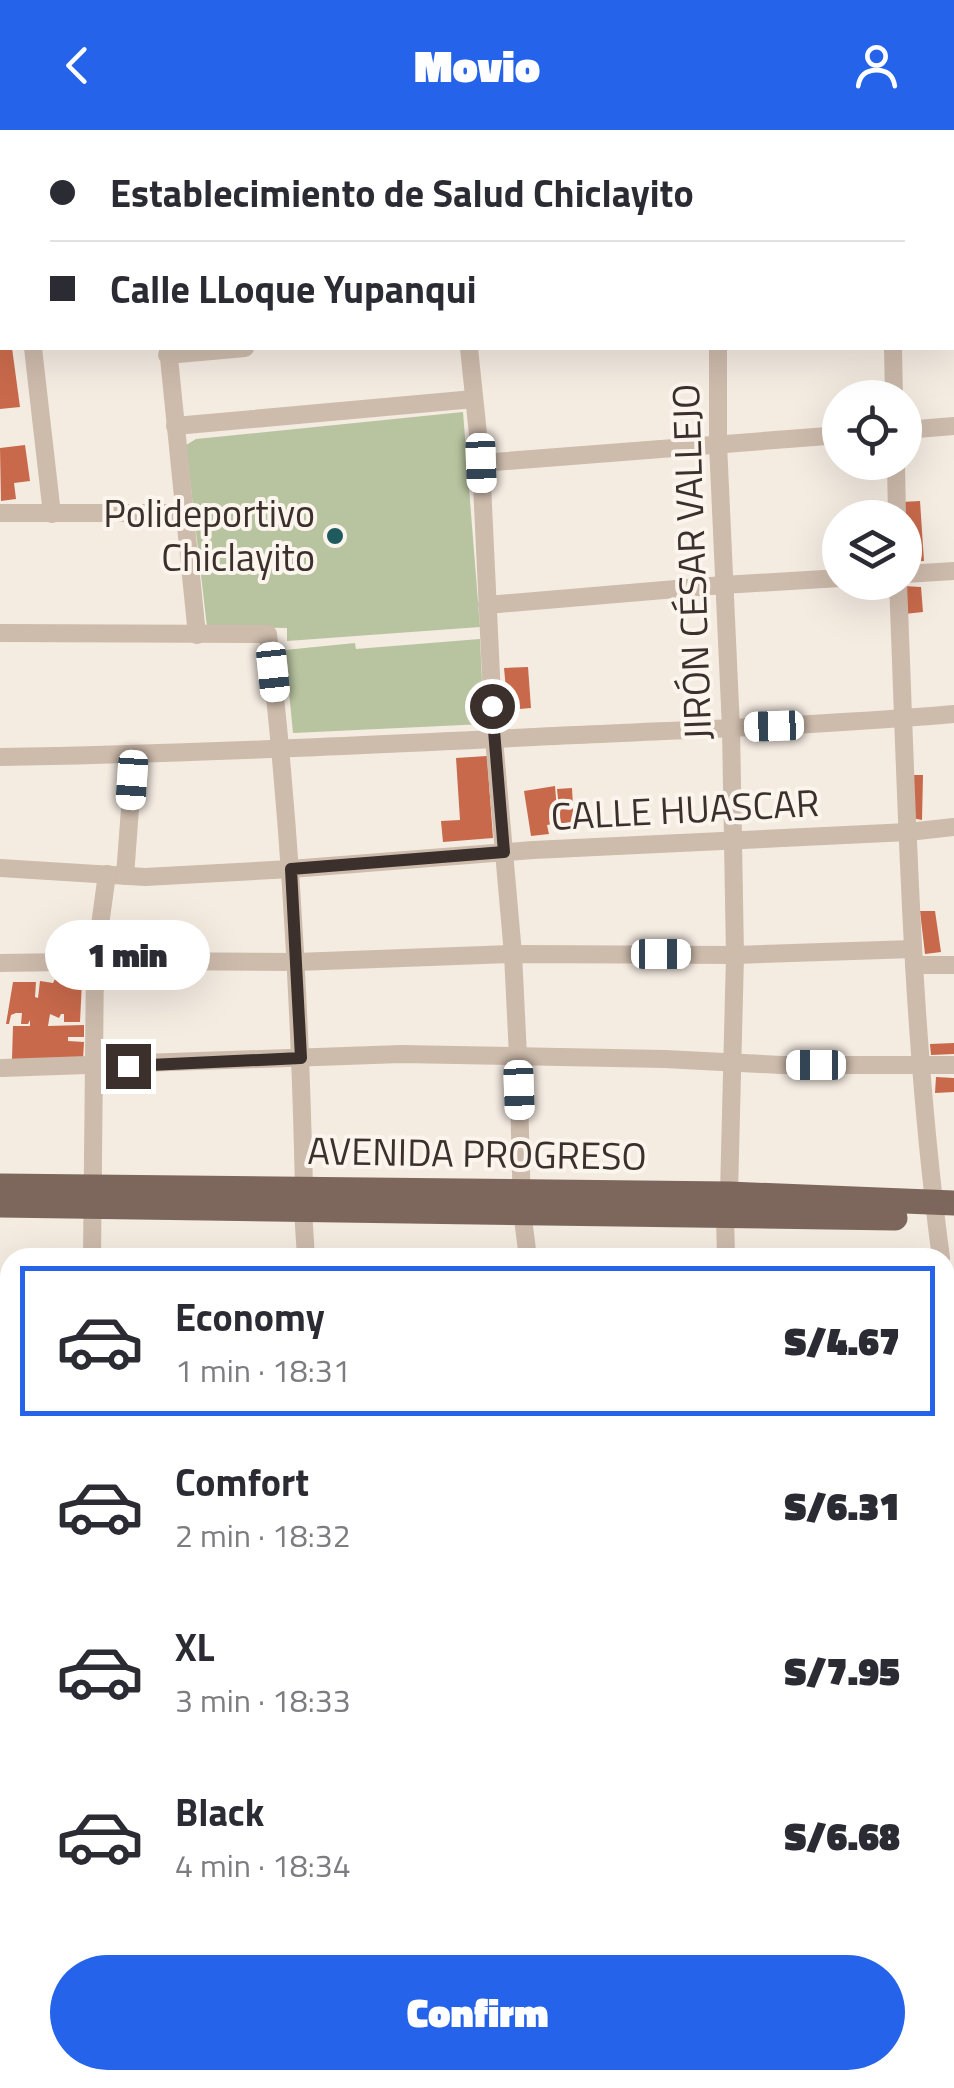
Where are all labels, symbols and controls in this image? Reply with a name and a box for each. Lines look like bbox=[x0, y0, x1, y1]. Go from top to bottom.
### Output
text: Movio bbox=[414, 31, 540, 99]
icon: back bbox=[50, 38, 105, 93]
icon: person bbox=[849, 38, 904, 93]
text: Establecimiento de Salud Chiclayito bbox=[110, 164, 694, 222]
text: Calle LLoque Yupanqui bbox=[110, 260, 477, 318]
map controls bbox=[822, 380, 922, 600]
button: locate bbox=[822, 380, 922, 480]
street label: JIRÓN CÉSAR VALLEJO bbox=[656, 383, 726, 741]
car bbox=[465, 432, 497, 494]
place label: Polideportivo Chiclayito bbox=[103, 484, 315, 586]
button: layers bbox=[822, 500, 922, 600]
marker: Polideportivo Chiclayito bbox=[324, 525, 346, 547]
car bbox=[255, 641, 291, 703]
route start bbox=[470, 684, 515, 729]
car bbox=[743, 710, 805, 742]
car bbox=[115, 749, 149, 811]
street label: CALLE HUASCAR bbox=[549, 773, 821, 845]
callout: 1 min bbox=[46, 921, 210, 991]
text: 1 min bbox=[88, 931, 167, 979]
car bbox=[631, 939, 691, 969]
route end bbox=[106, 1044, 151, 1089]
car bbox=[786, 1050, 846, 1080]
car bbox=[503, 1059, 535, 1121]
street label: AVENIDA PROGRESO bbox=[307, 1121, 647, 1185]
text: Economy bbox=[175, 1288, 325, 1346]
icon: car bbox=[55, 1296, 145, 1386]
text: S/4.67 bbox=[784, 1312, 900, 1370]
text: 1 min · 18:31 bbox=[175, 1346, 351, 1394]
text: Comfort bbox=[175, 1453, 309, 1511]
icon: car bbox=[55, 1461, 145, 1551]
text: S/6.31 bbox=[784, 1477, 900, 1535]
text: 2 min · 18:32 bbox=[175, 1511, 351, 1559]
text: XL bbox=[175, 1618, 215, 1676]
icon: car bbox=[55, 1626, 145, 1716]
text: S/7.95 bbox=[784, 1642, 900, 1700]
text: 3 min · 18:33 bbox=[175, 1676, 351, 1724]
text: Black bbox=[175, 1783, 264, 1841]
icon: car bbox=[55, 1791, 145, 1881]
text: S/6.68 bbox=[784, 1807, 900, 1865]
text: 4 min · 18:34 bbox=[175, 1841, 351, 1889]
button: Confirm bbox=[50, 1955, 905, 2070]

